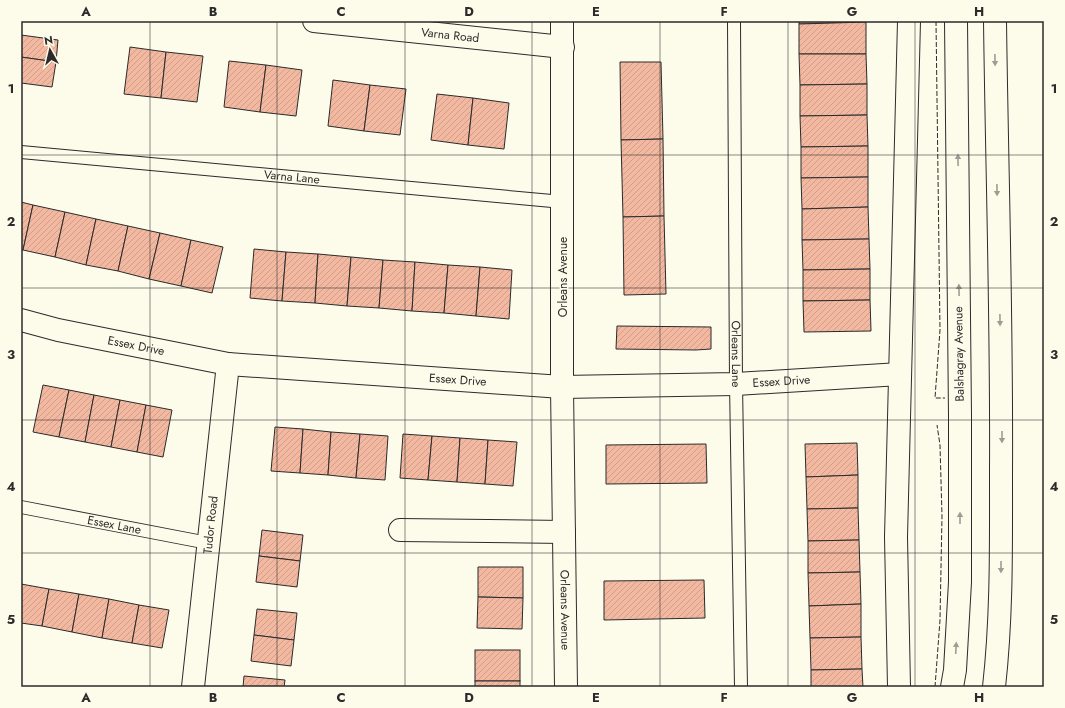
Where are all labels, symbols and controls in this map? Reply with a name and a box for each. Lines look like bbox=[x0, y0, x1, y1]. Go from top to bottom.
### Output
text: A bbox=[80, 2, 91, 21]
text: B bbox=[209, 2, 218, 21]
text: C bbox=[336, 2, 346, 21]
text: D bbox=[464, 2, 474, 21]
text: E bbox=[592, 2, 600, 21]
text: F bbox=[720, 2, 728, 21]
text: G bbox=[847, 2, 858, 21]
text: H bbox=[974, 2, 984, 21]
street label: Varna Road bbox=[420, 23, 480, 47]
north arrow bbox=[30, 30, 70, 70]
text: N bbox=[43, 32, 54, 49]
one-way arrow bbox=[992, 54, 998, 67]
text: 1 bbox=[8, 79, 14, 98]
text: 1 bbox=[1051, 79, 1057, 98]
one-way arrow bbox=[955, 153, 961, 166]
street label: Varna Lane bbox=[263, 165, 321, 189]
one-way arrow bbox=[994, 184, 1000, 197]
text: 2 bbox=[7, 212, 15, 231]
text: 2 bbox=[1050, 212, 1058, 231]
street label: Orleans Avenue bbox=[554, 237, 572, 317]
one-way arrow bbox=[956, 283, 962, 296]
street label: Balshagray Avenue bbox=[949, 306, 969, 402]
one-way arrow bbox=[997, 314, 1003, 327]
street label: Orleans Lane bbox=[727, 321, 745, 388]
street label: Essex Drive bbox=[106, 331, 166, 360]
text: 3 bbox=[7, 345, 15, 364]
text: 3 bbox=[1050, 345, 1058, 364]
street label: Essex Drive bbox=[428, 369, 487, 391]
street label: Essex Drive bbox=[752, 370, 811, 392]
one-way arrow bbox=[999, 431, 1005, 444]
text: 4 bbox=[6, 477, 16, 496]
text: 4 bbox=[1049, 477, 1059, 496]
street label: Tudor Road bbox=[198, 495, 223, 555]
street label: Essex Lane bbox=[86, 511, 143, 539]
one-way arrow bbox=[957, 511, 963, 524]
one-way arrow bbox=[998, 561, 1004, 574]
street label: Orleans Avenue bbox=[555, 570, 575, 650]
text: 5 bbox=[7, 610, 15, 629]
text: 5 bbox=[1050, 610, 1058, 629]
one-way arrow bbox=[953, 641, 959, 654]
text: A bbox=[80, 688, 91, 707]
text: B bbox=[209, 688, 218, 707]
text: C bbox=[336, 688, 346, 707]
text: D bbox=[464, 688, 474, 707]
text: E bbox=[592, 688, 600, 707]
text: F bbox=[720, 688, 728, 707]
text: G bbox=[847, 688, 858, 707]
text: H bbox=[974, 688, 984, 707]

